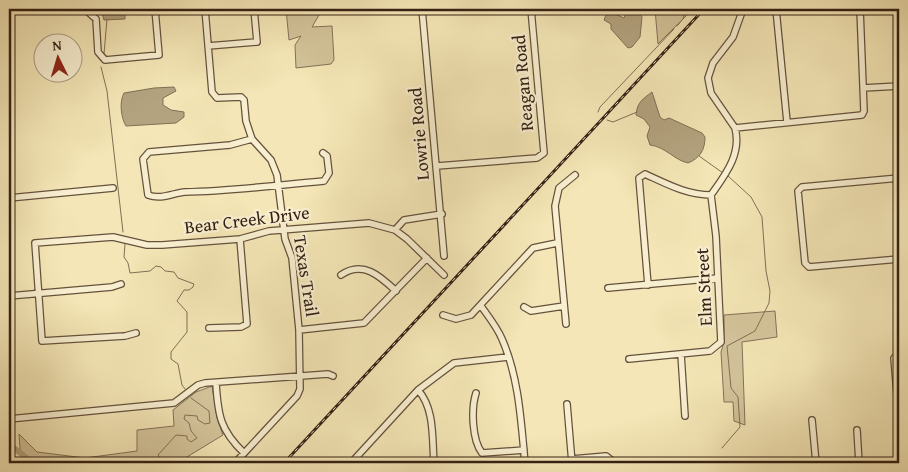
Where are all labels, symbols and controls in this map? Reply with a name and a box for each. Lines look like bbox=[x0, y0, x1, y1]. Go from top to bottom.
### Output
north arrow bbox=[32, 32, 82, 82]
street label: Reagan Road bbox=[505, 33, 540, 132]
text: N bbox=[51, 35, 63, 55]
street label: Lowrie Road bbox=[401, 86, 436, 182]
street label: Bear Creek Drive bbox=[183, 198, 311, 241]
street label: Texas Trail bbox=[287, 233, 326, 319]
street label: Elm Street bbox=[688, 247, 719, 327]

